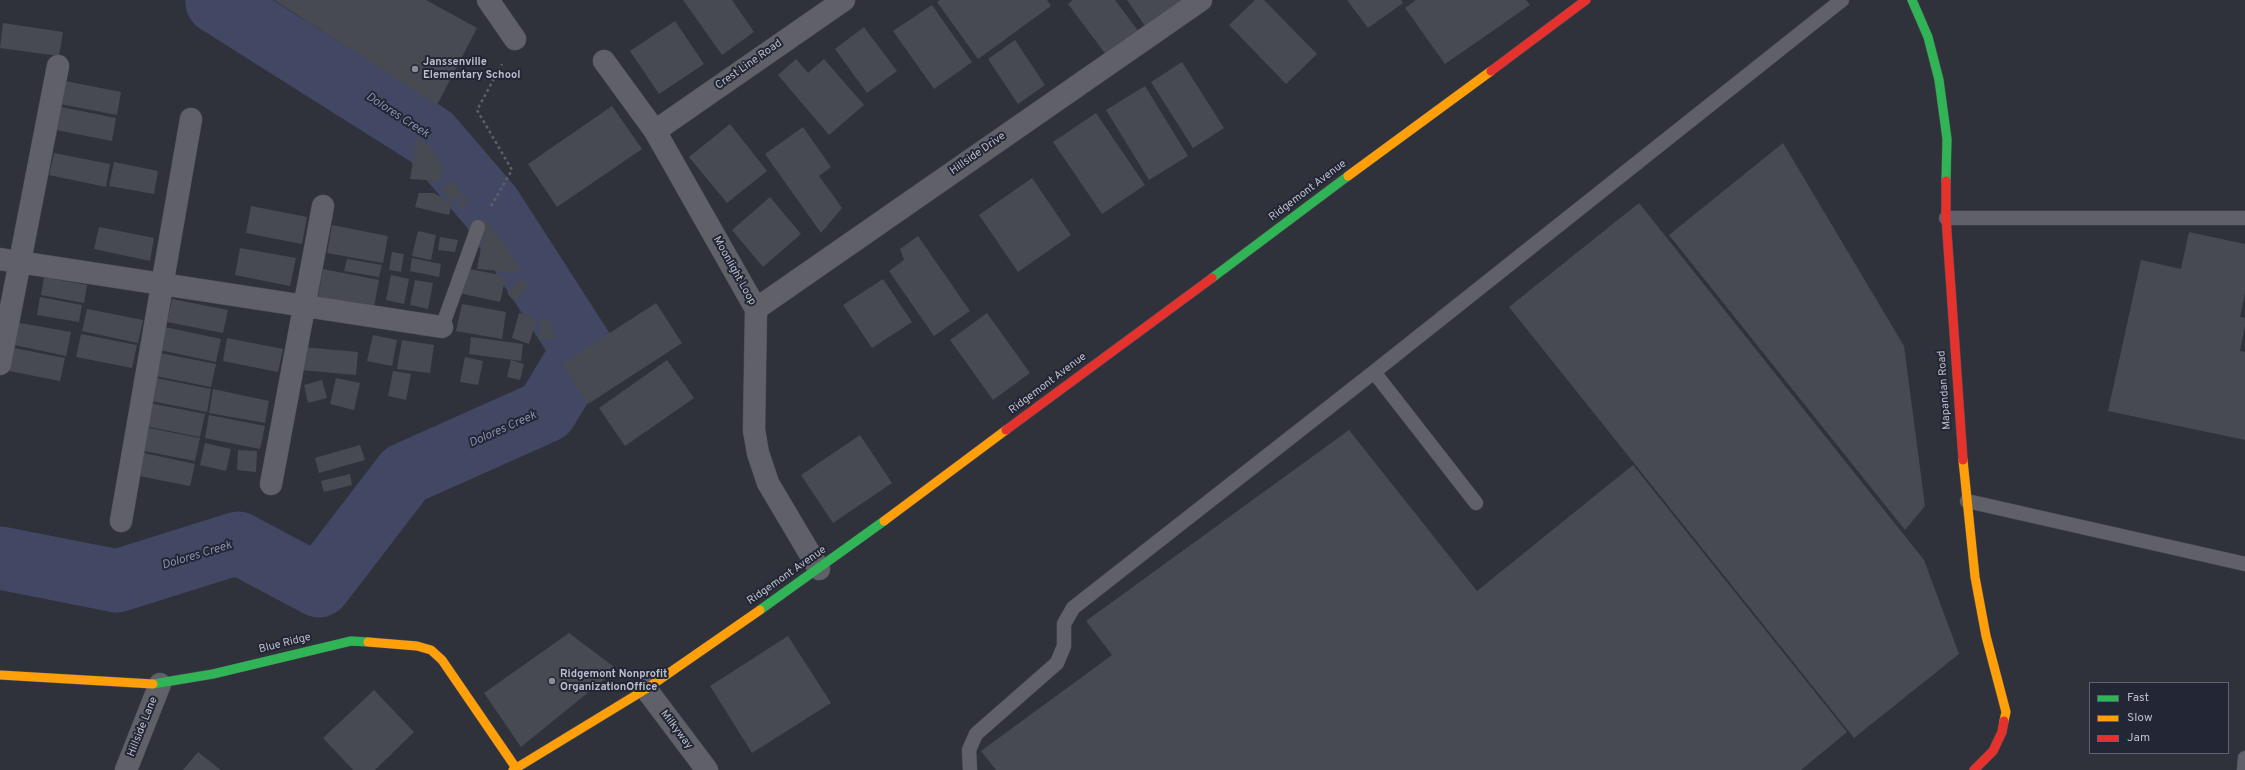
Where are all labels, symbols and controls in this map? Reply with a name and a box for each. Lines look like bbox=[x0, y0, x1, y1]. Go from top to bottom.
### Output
street label: Crest Line Road bbox=[713, 37, 785, 93]
place label: Janssenville Elementary School bbox=[423, 56, 520, 82]
marker: Janssenville Elementary School bbox=[410, 64, 420, 74]
water label: Dolores Creek bbox=[363, 90, 431, 142]
street label: Hillside Drive bbox=[948, 130, 1008, 178]
street label: Ridgemont Avenue bbox=[1267, 158, 1349, 224]
street label: Moonlight Loop bbox=[710, 234, 758, 308]
street label: Mapandan Road bbox=[1936, 350, 1954, 430]
street label: Ridgemont Avenue bbox=[1007, 351, 1089, 417]
water label: Dolores Creek bbox=[467, 409, 539, 451]
water label: Dolores Creek bbox=[160, 539, 234, 573]
street label: Ridgemont Avenue bbox=[745, 544, 829, 608]
street label: Blue Ridge bbox=[258, 631, 312, 657]
place label: Ridgemont Nonprofit OrganizationOffice bbox=[560, 668, 667, 694]
marker: Ridgemont Nonprofit OrganizationOffice bbox=[547, 676, 557, 686]
legend bbox=[2089, 682, 2229, 754]
text: Fast bbox=[2127, 690, 2149, 706]
street label: Hillside Lane bbox=[125, 695, 161, 759]
street label: Milkyway bbox=[657, 708, 695, 752]
text: Slow bbox=[2127, 710, 2153, 726]
text: Jam bbox=[2127, 730, 2150, 746]

